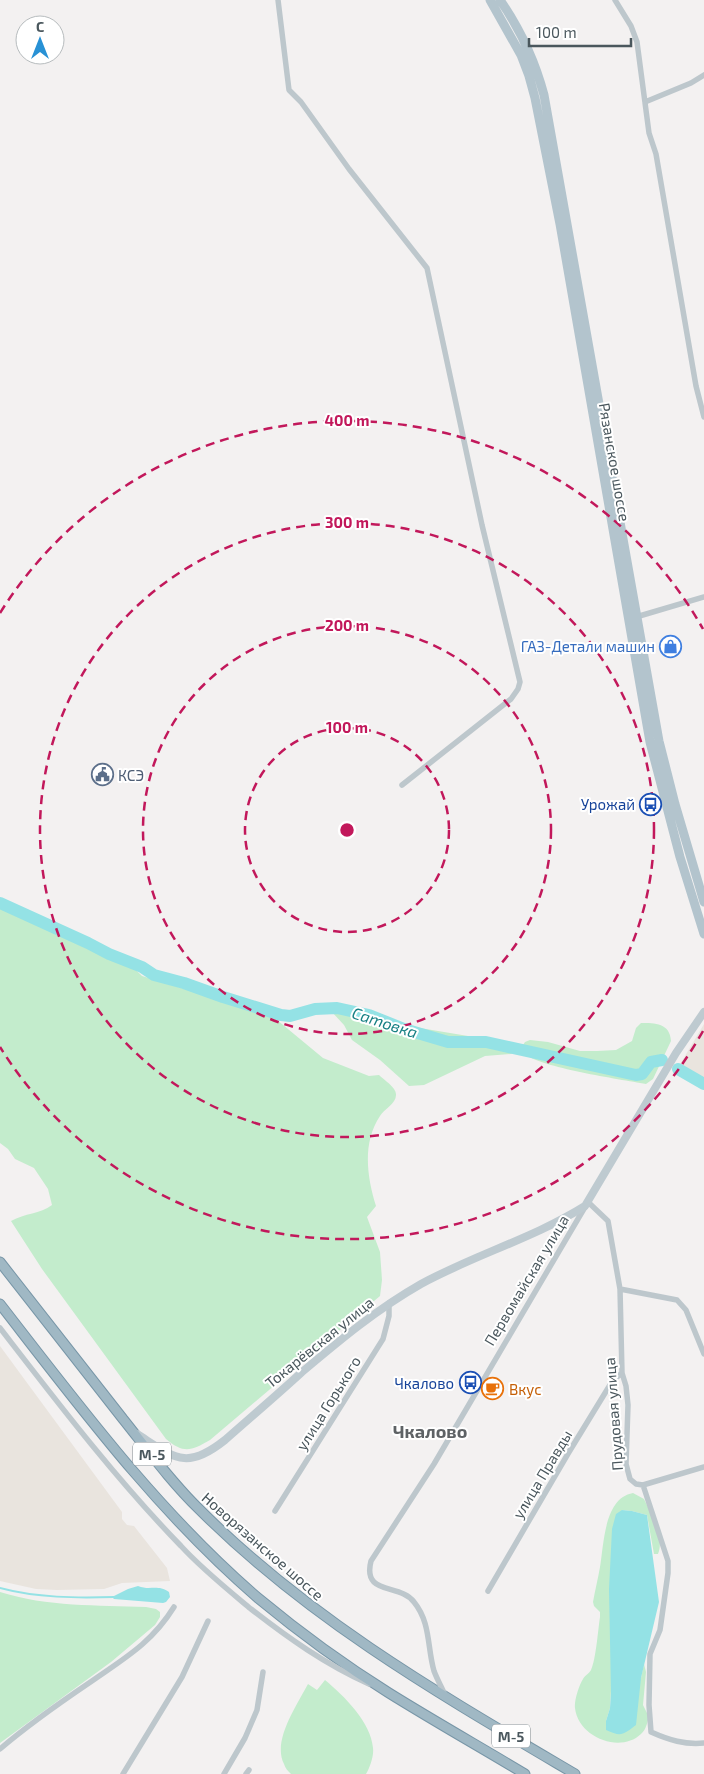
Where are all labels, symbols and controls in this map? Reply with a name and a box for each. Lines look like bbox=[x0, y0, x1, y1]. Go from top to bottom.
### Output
north arrow bbox=[15, 15, 65, 65]
scale bar bbox=[529, 15, 632, 47]
text: С bbox=[36, 18, 44, 35]
text: 100 m bbox=[536, 23, 577, 41]
street label: Рязанское шоссе bbox=[596, 401, 634, 523]
text: 400 m bbox=[325, 411, 369, 429]
text: 300 m bbox=[325, 513, 369, 531]
text: 200 m bbox=[325, 616, 369, 634]
shop icon: ГАЗ-Детали машин bbox=[659, 634, 683, 658]
place label: ГАЗ-Детали машин bbox=[521, 637, 655, 655]
text: 100 m bbox=[326, 718, 368, 736]
public building icon: КСЭ bbox=[90, 763, 114, 787]
place label: КСЭ bbox=[118, 766, 144, 784]
bus stop icon: Урожай bbox=[639, 792, 663, 816]
place label: Урожай bbox=[581, 795, 635, 813]
centre of rings bbox=[338, 821, 356, 839]
water label: Сатовка bbox=[350, 1002, 420, 1042]
street label: Первомайская улица bbox=[480, 1211, 573, 1349]
street label: Токарёвская улица bbox=[261, 1293, 377, 1392]
street label: улица Горького bbox=[292, 1353, 365, 1454]
street label: Прудовая улица bbox=[600, 1357, 627, 1471]
bus stop icon: Чкалово bbox=[458, 1371, 482, 1395]
place label: Чкалово bbox=[394, 1374, 454, 1392]
cafe icon: Вкус bbox=[481, 1377, 505, 1401]
place label: Вкус bbox=[509, 1380, 542, 1399]
district label: Чкалово bbox=[393, 1420, 467, 1442]
street label: улица Правды bbox=[508, 1426, 576, 1522]
road number: М-5 bbox=[133, 1442, 171, 1466]
street label: Новорязанское шоссе bbox=[198, 1488, 328, 1604]
road number: М-5 bbox=[492, 1724, 530, 1748]

